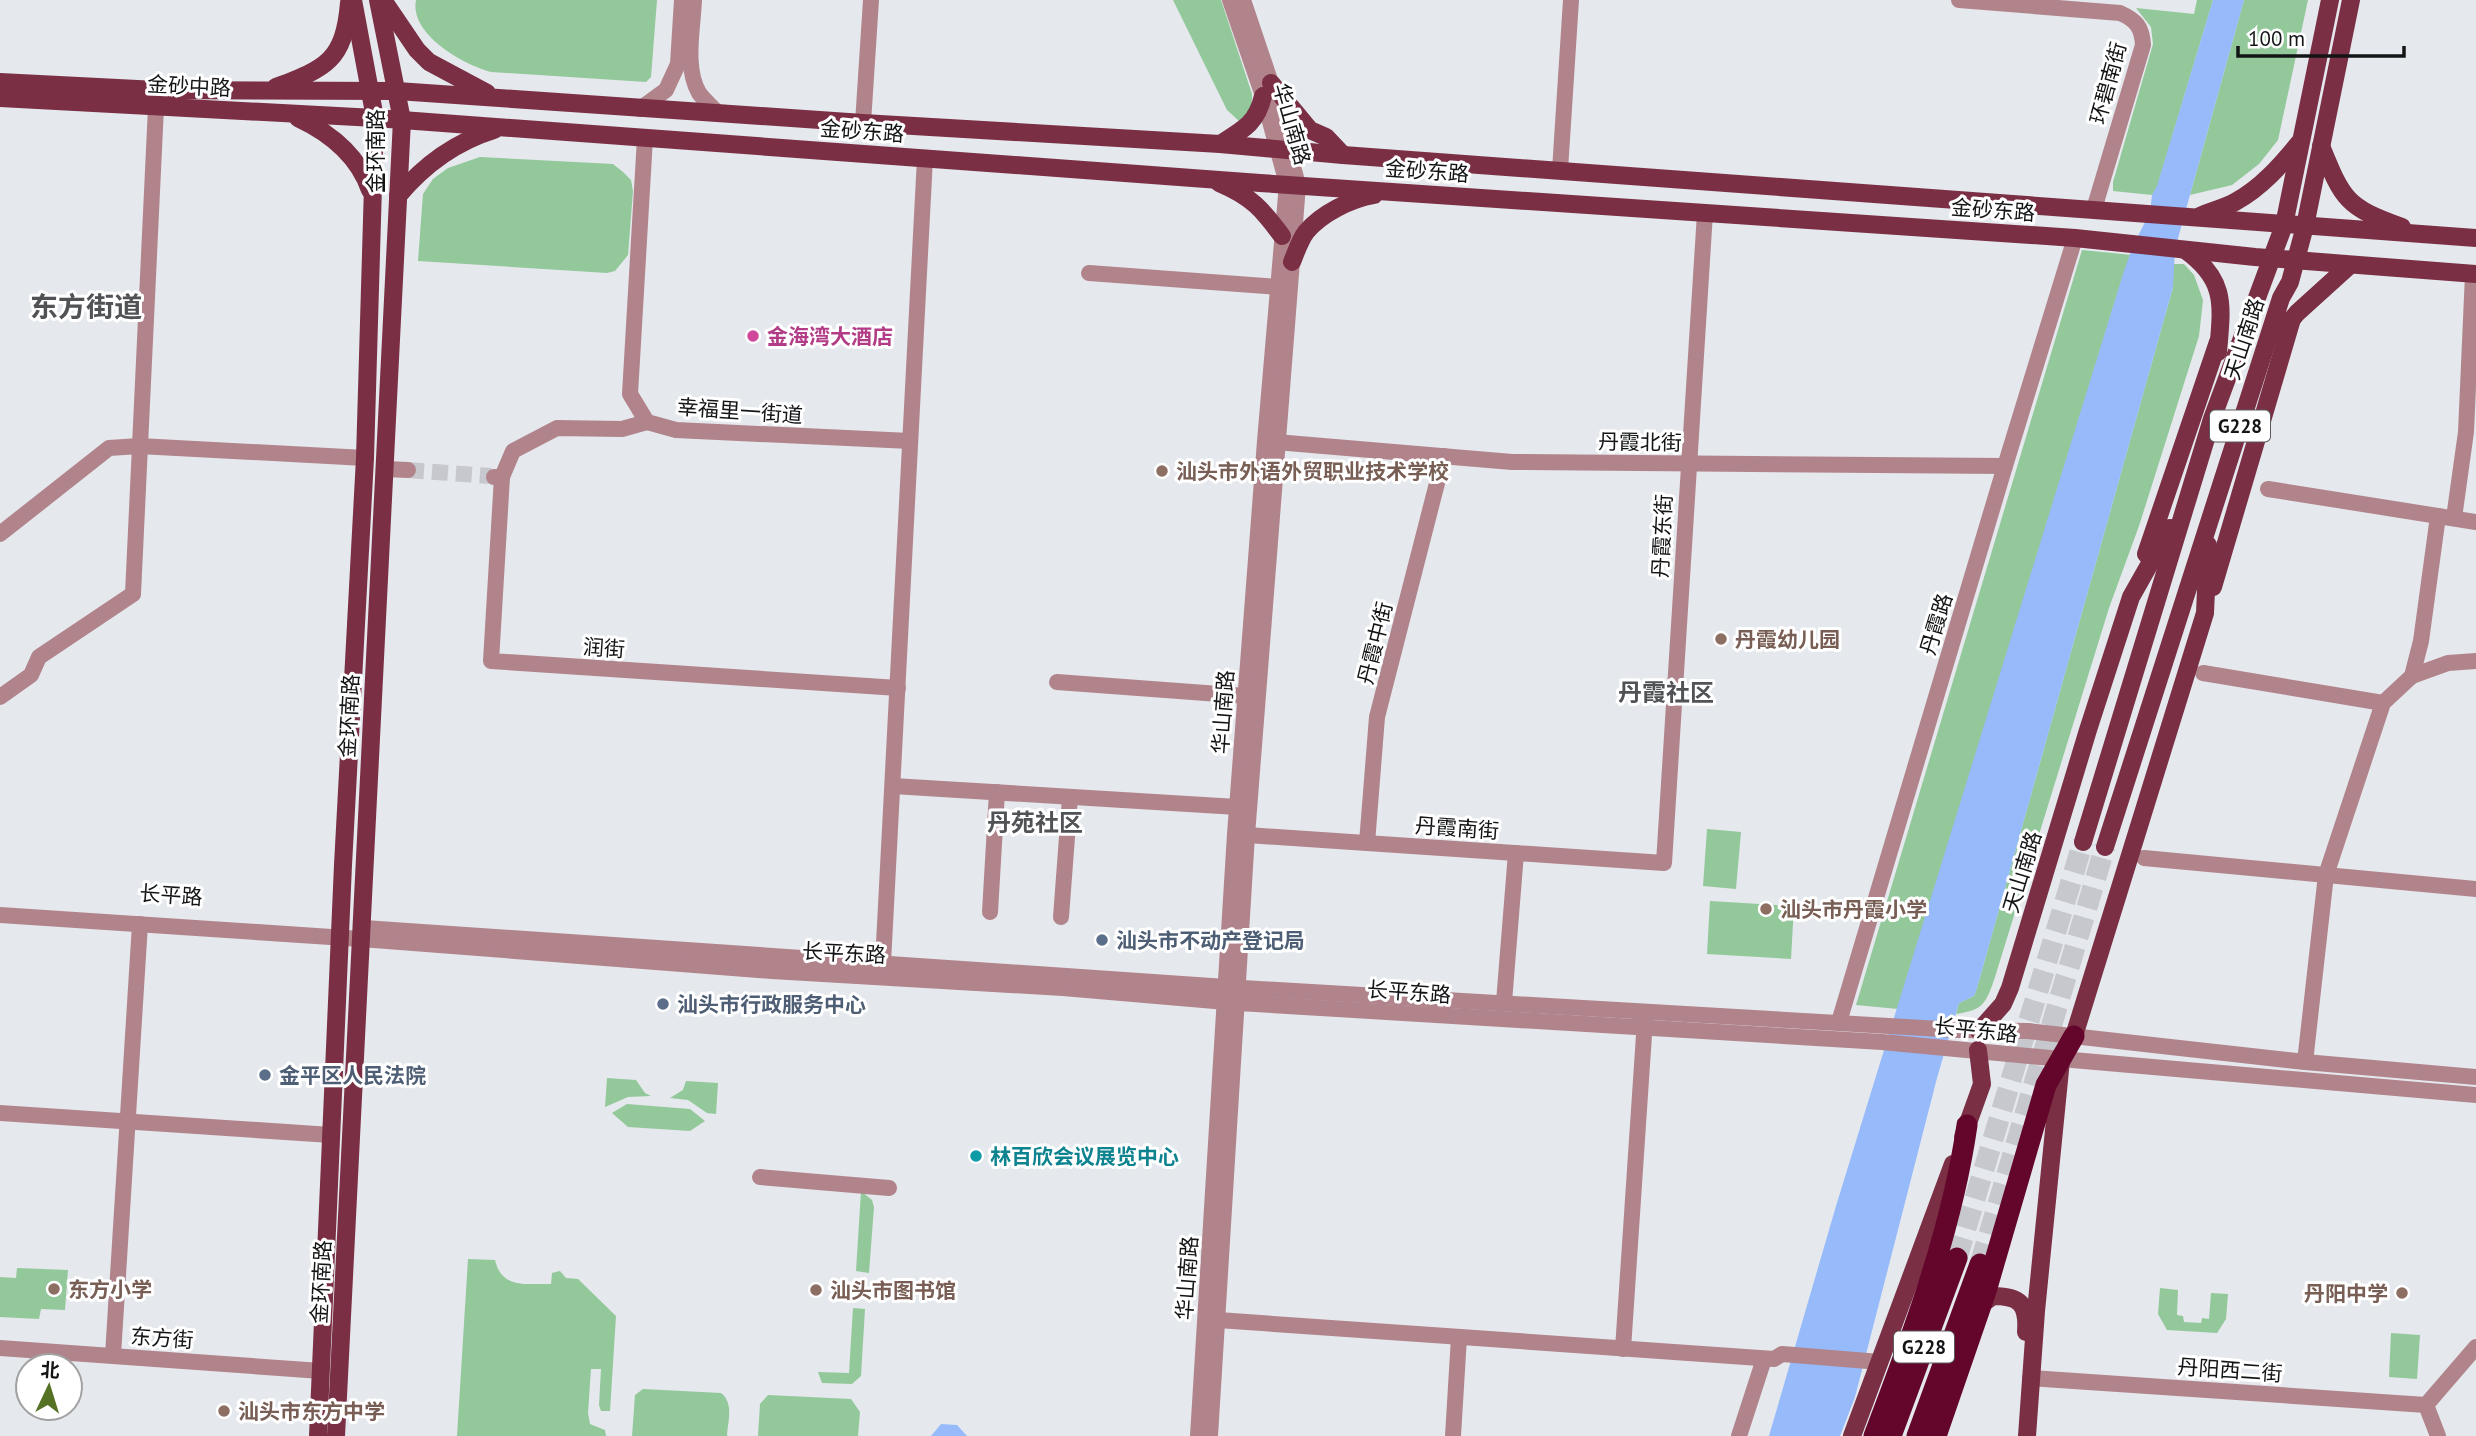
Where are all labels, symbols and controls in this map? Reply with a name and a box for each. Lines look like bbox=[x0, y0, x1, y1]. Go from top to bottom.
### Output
scale bar bbox=[2238, 14, 2404, 58]
text: 100 m bbox=[2248, 25, 2305, 52]
street label: 环碧南街 bbox=[2084, 39, 2132, 127]
street label: 金砂中路 bbox=[146, 70, 232, 102]
street label: 华山南路 bbox=[1267, 80, 1317, 168]
street label: 金环南路 bbox=[362, 109, 389, 193]
street label: 金砂东路 bbox=[819, 115, 905, 147]
street label: 金砂东路 bbox=[1384, 155, 1470, 187]
street label: 金砂东路 bbox=[1950, 194, 2036, 226]
district label: 东方街道 bbox=[30, 288, 142, 325]
street label: 天山南路 bbox=[2218, 295, 2270, 383]
place label: 金海湾大酒店 bbox=[767, 323, 893, 350]
marker: 金海湾大酒店 bbox=[745, 328, 761, 344]
street label: 幸福里一街道 bbox=[676, 393, 804, 429]
road number: G228 bbox=[2210, 410, 2270, 442]
street label: 丹霞北街 bbox=[1598, 428, 1682, 456]
place label: 汕头市外语外贸职业技术学校 bbox=[1176, 458, 1449, 485]
marker: 汕头市外语外贸职业技术学校 bbox=[1154, 463, 1170, 479]
street label: 丹霞东街 bbox=[1646, 493, 1678, 579]
street label: 丹霞路 bbox=[1914, 590, 1958, 658]
street label: 丹霞中街 bbox=[1352, 599, 1398, 687]
place label: 丹霞幼儿园 bbox=[1735, 626, 1840, 653]
marker: 丹霞幼儿园 bbox=[1713, 631, 1729, 647]
street label: 润街 bbox=[582, 633, 626, 663]
street label: 华山南路 bbox=[1207, 669, 1239, 755]
street label: 金环南路 bbox=[333, 673, 365, 759]
district label: 丹霞社区 bbox=[1618, 677, 1714, 708]
district label: 丹苑社区 bbox=[987, 807, 1083, 838]
street label: 丹霞南街 bbox=[1414, 812, 1500, 844]
street label: 天山南路 bbox=[1997, 828, 2047, 916]
street label: 长平路 bbox=[139, 879, 203, 911]
place label: 汕头市丹霞小学 bbox=[1780, 896, 1927, 923]
marker: 汕头市丹霞小学 bbox=[1758, 901, 1774, 917]
place label: 汕头市不动产登记局 bbox=[1116, 927, 1305, 954]
marker: 汕头市不动产登记局 bbox=[1094, 932, 1110, 948]
street label: 长平东路 bbox=[801, 937, 887, 969]
street label: 长平东路 bbox=[1366, 976, 1452, 1008]
place label: 汕头市行政服务中心 bbox=[677, 991, 866, 1018]
marker: 汕头市行政服务中心 bbox=[655, 996, 671, 1012]
street label: 长平东路 bbox=[1933, 1012, 2019, 1048]
place label: 金平区人民法院 bbox=[279, 1062, 426, 1089]
marker: 金平区人民法院 bbox=[257, 1067, 273, 1083]
place label: 林百欣会议展览中心 bbox=[990, 1143, 1179, 1170]
marker: 林百欣会议展览中心 bbox=[968, 1148, 984, 1164]
street label: 华山南路 bbox=[1171, 1235, 1203, 1321]
street label: 金环南路 bbox=[305, 1239, 337, 1325]
place label: 东方小学 bbox=[68, 1276, 152, 1303]
place label: 汕头市图书馆 bbox=[830, 1277, 956, 1304]
place label: 丹阳中学 bbox=[2304, 1280, 2388, 1307]
marker: 东方小学 bbox=[46, 1281, 62, 1297]
marker: 汕头市图书馆 bbox=[808, 1282, 824, 1298]
marker: 丹阳中学 bbox=[2394, 1285, 2410, 1301]
street label: 东方街 bbox=[130, 1322, 194, 1354]
road number: G228 bbox=[1894, 1331, 1954, 1362]
north arrow bbox=[14, 1352, 84, 1422]
street label: 丹阳西二街 bbox=[2177, 1353, 2283, 1387]
text: 北 bbox=[40, 1357, 61, 1383]
place label: 汕头市东方中学 bbox=[238, 1398, 385, 1425]
marker: 汕头市东方中学 bbox=[216, 1403, 232, 1419]

